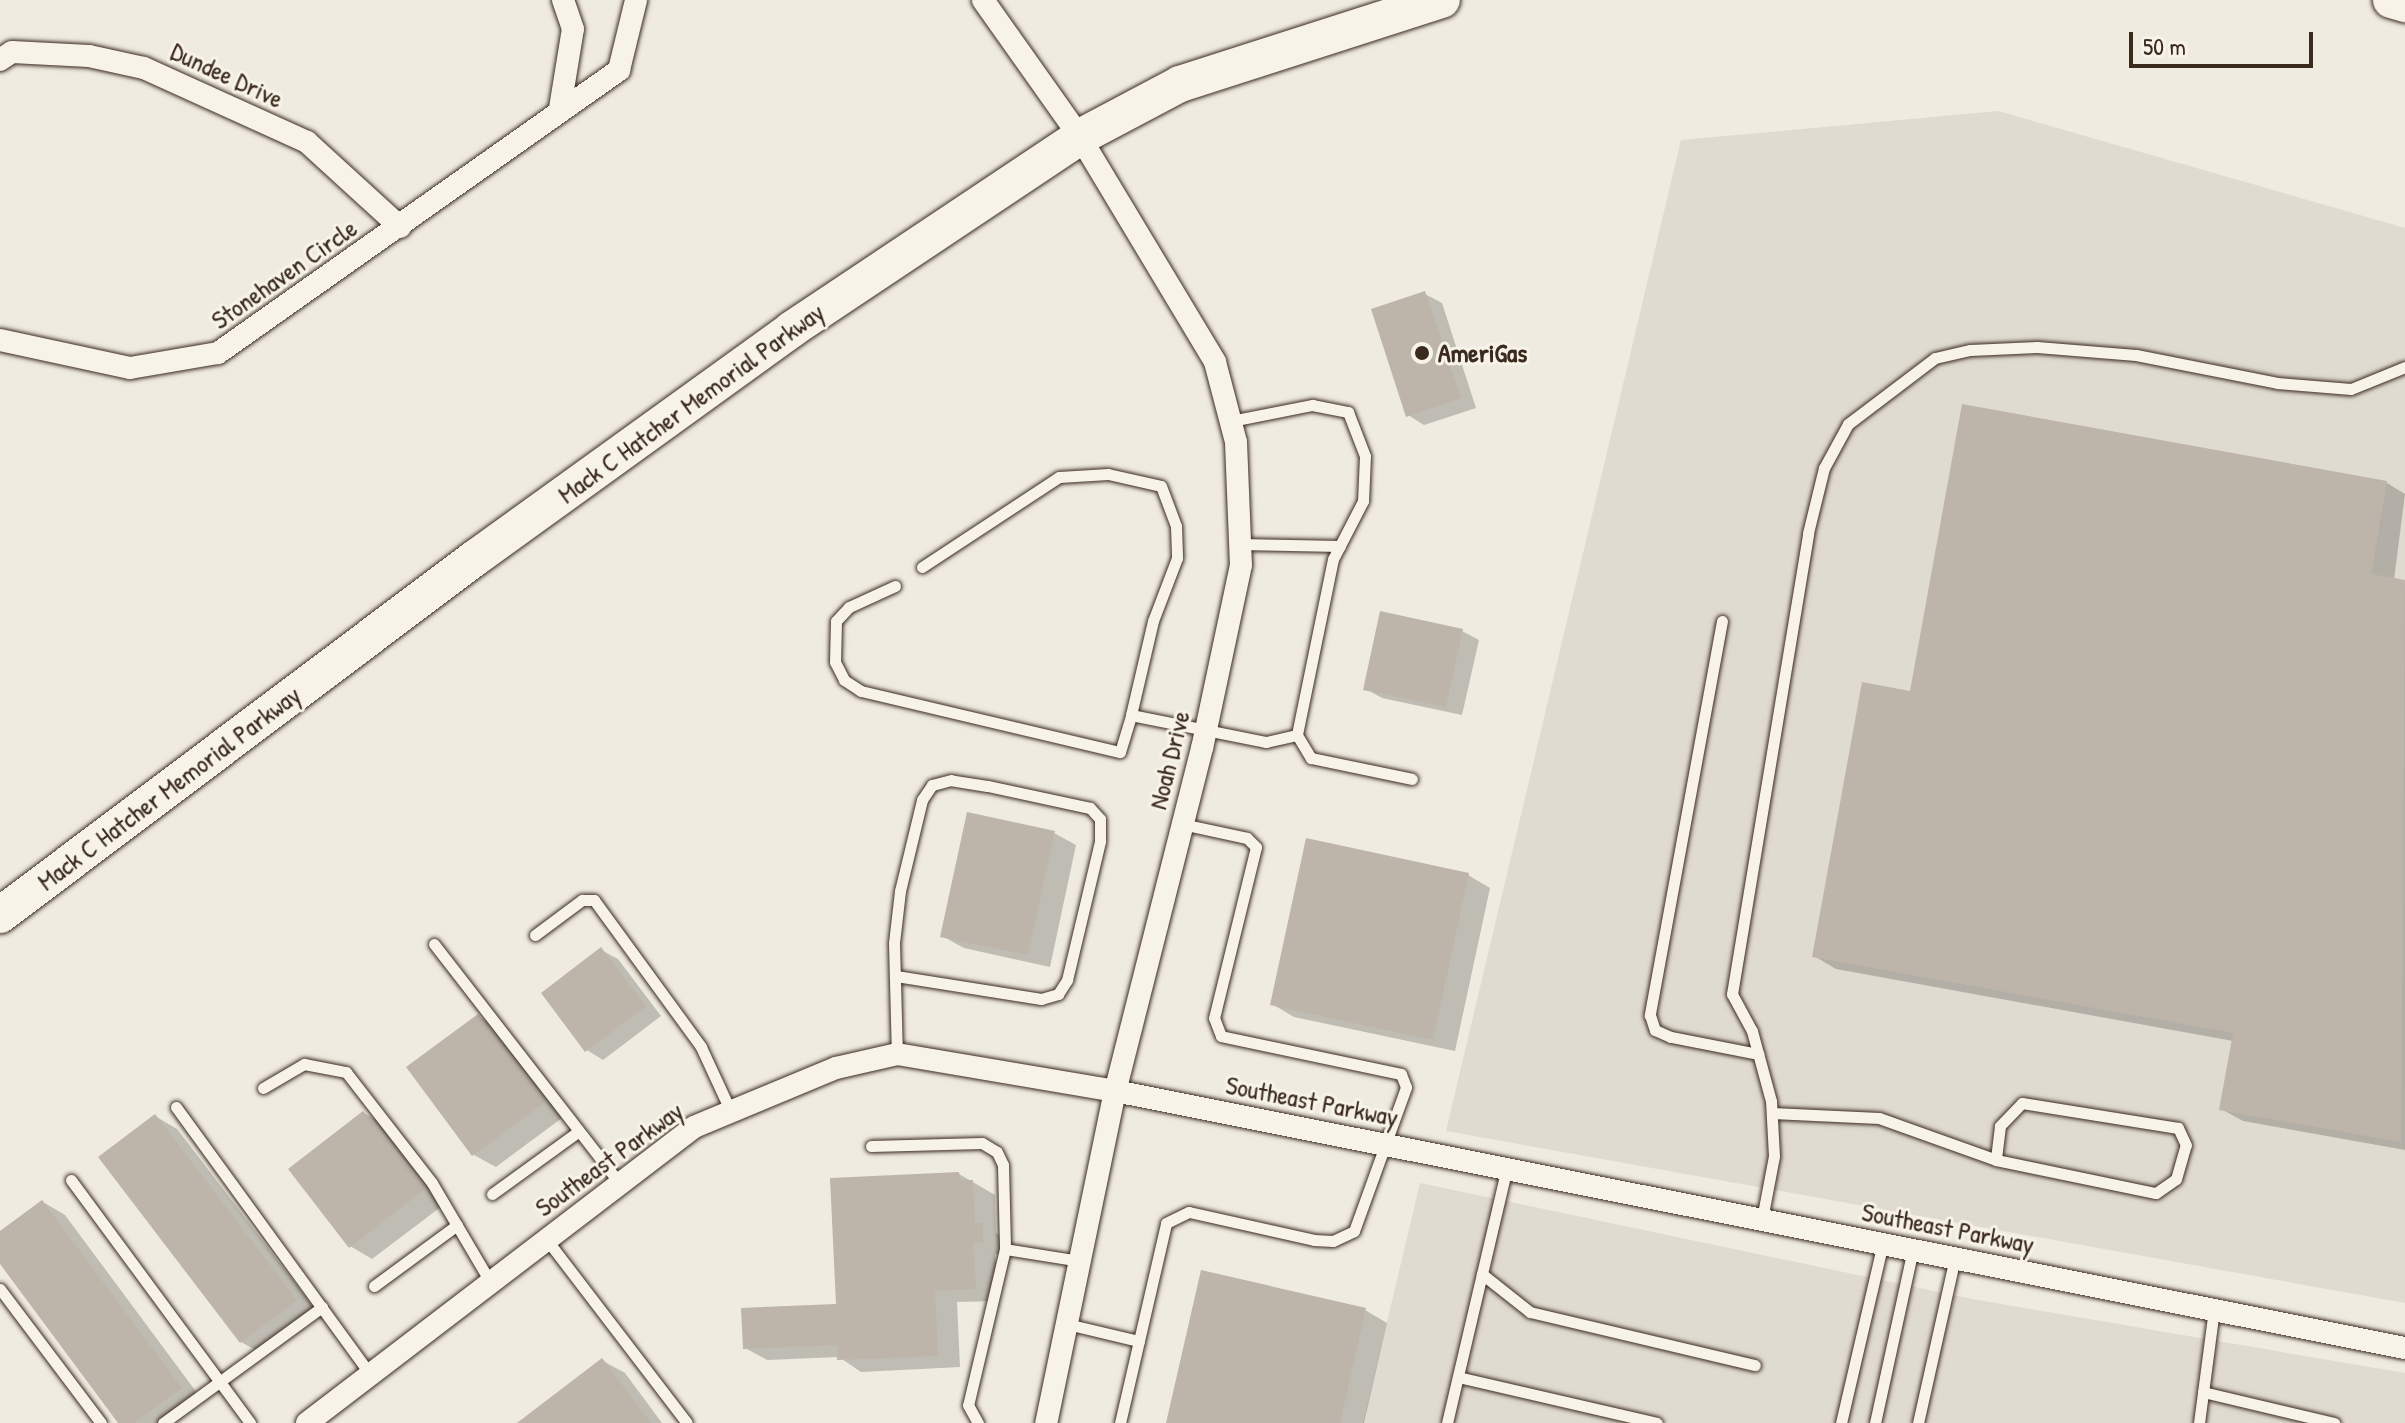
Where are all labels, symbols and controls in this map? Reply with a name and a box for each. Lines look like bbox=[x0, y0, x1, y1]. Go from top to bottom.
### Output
scale bar bbox=[2133, 16, 2317, 66]
text: 50 m bbox=[2143, 30, 2186, 62]
street label: Dundee Drive bbox=[166, 35, 288, 115]
street label: Stonehaven Circle bbox=[205, 212, 363, 336]
street label: Mack C Hatcher Memorial Parkway bbox=[552, 296, 830, 510]
place label: AmeriGas bbox=[1438, 337, 1527, 369]
marker: AmeriGas bbox=[1413, 344, 1431, 362]
street label: Mack C Hatcher Memorial Parkway bbox=[31, 679, 307, 897]
street label: Noah Drive bbox=[1142, 708, 1196, 812]
street label: Southeast Parkway bbox=[1223, 1069, 1401, 1133]
street label: Southeast Parkway bbox=[529, 1095, 689, 1223]
street label: Southeast Parkway bbox=[1859, 1196, 2037, 1260]

